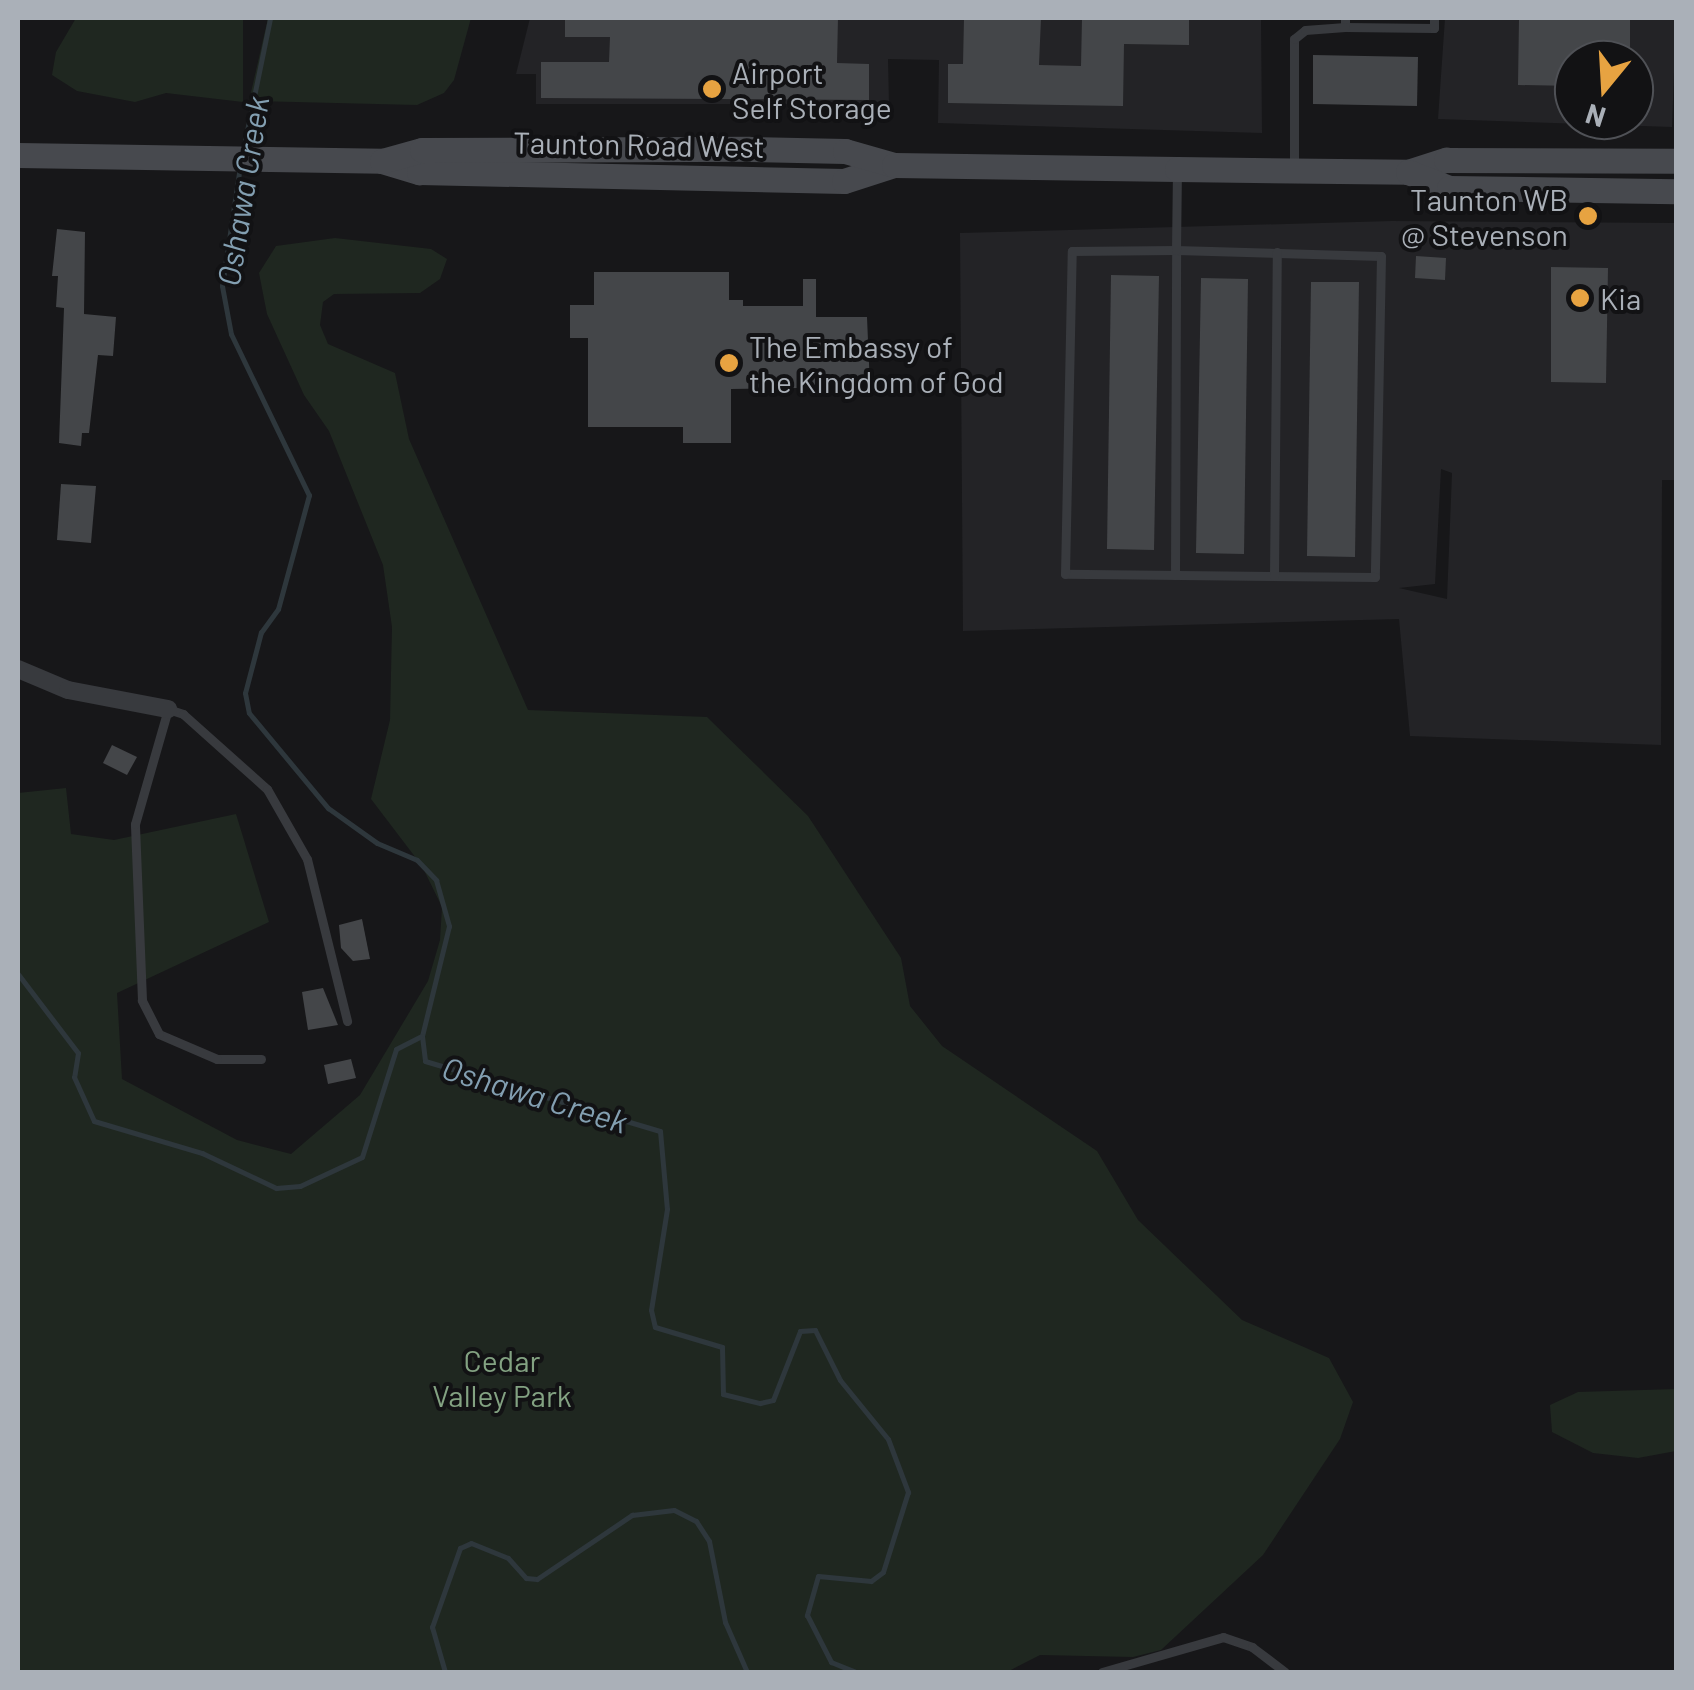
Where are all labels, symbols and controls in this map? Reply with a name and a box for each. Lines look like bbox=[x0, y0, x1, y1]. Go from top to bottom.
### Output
north arrow bbox=[1554, 40, 1654, 140]
place label: Airport Self Storage bbox=[732, 54, 892, 124]
marker: Airport Self Storage bbox=[701, 78, 723, 100]
water label: Oshawa Creek bbox=[208, 94, 276, 288]
text: N bbox=[1581, 98, 1609, 136]
street label: Taunton Road West bbox=[513, 124, 765, 164]
place label: Taunton WB @ Stevenson bbox=[1401, 181, 1568, 252]
marker: Taunton WB @ Stevenson bbox=[1577, 205, 1599, 227]
place label: Kia bbox=[1600, 280, 1641, 316]
marker: Kia bbox=[1569, 287, 1591, 309]
place label: The Embassy of the Kingdom of God bbox=[749, 328, 1004, 398]
marker: The Embassy of the Kingdom of God bbox=[718, 352, 740, 374]
water label: Oshawa Creek bbox=[438, 1048, 632, 1140]
park label: Cedar Valley Park bbox=[432, 1342, 572, 1412]

